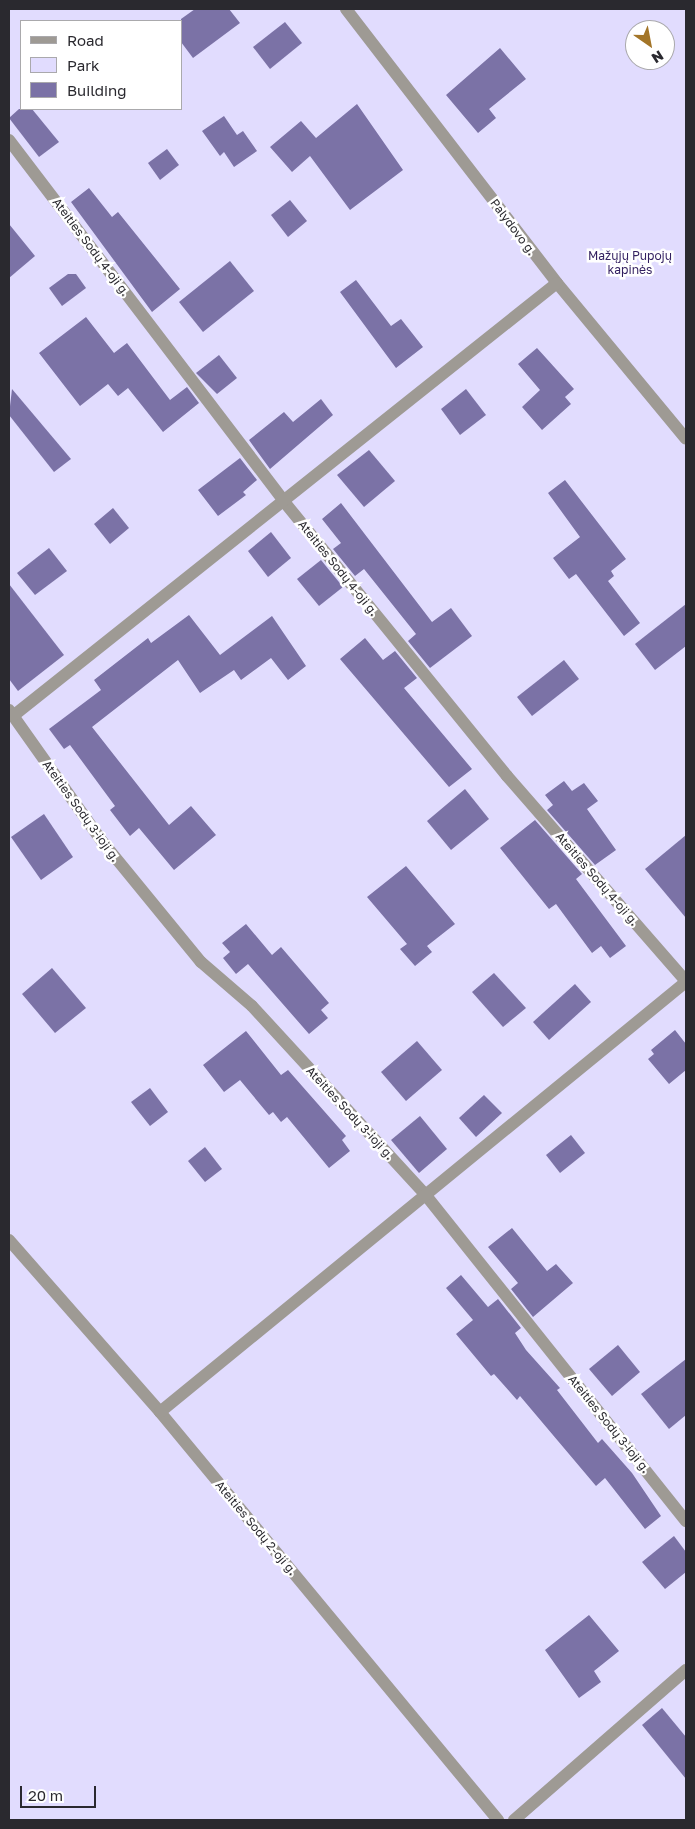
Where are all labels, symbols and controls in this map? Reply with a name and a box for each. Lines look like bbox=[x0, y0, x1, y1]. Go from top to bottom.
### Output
legend bbox=[20, 20, 182, 110]
north arrow bbox=[625, 20, 675, 70]
text: Road bbox=[67, 31, 104, 49]
text: N bbox=[649, 47, 667, 67]
text: Park bbox=[67, 56, 99, 74]
text: Building bbox=[67, 81, 127, 99]
street label: Ateities Sodų 4-oji g. bbox=[49, 195, 133, 299]
street label: Palydovo g. bbox=[487, 196, 539, 258]
park label: Mažųjų Pupojų kapinės bbox=[588, 249, 672, 277]
street label: Ateities Sodų 4-oji g. bbox=[295, 517, 381, 619]
street label: Ateities Sodų 3-ioji g. bbox=[39, 757, 123, 865]
street label: Ateities Sodų 4-oji g. bbox=[553, 829, 641, 929]
street label: Ateities Sodų 3-ioji g. bbox=[303, 1064, 397, 1162]
street label: Ateities Sodų 3-ioji g. bbox=[565, 1372, 653, 1476]
street label: Ateities Sodų 2-oji g. bbox=[212, 1478, 300, 1578]
scale bar bbox=[22, 1776, 99, 1808]
text: 20 m bbox=[28, 1786, 63, 1804]

